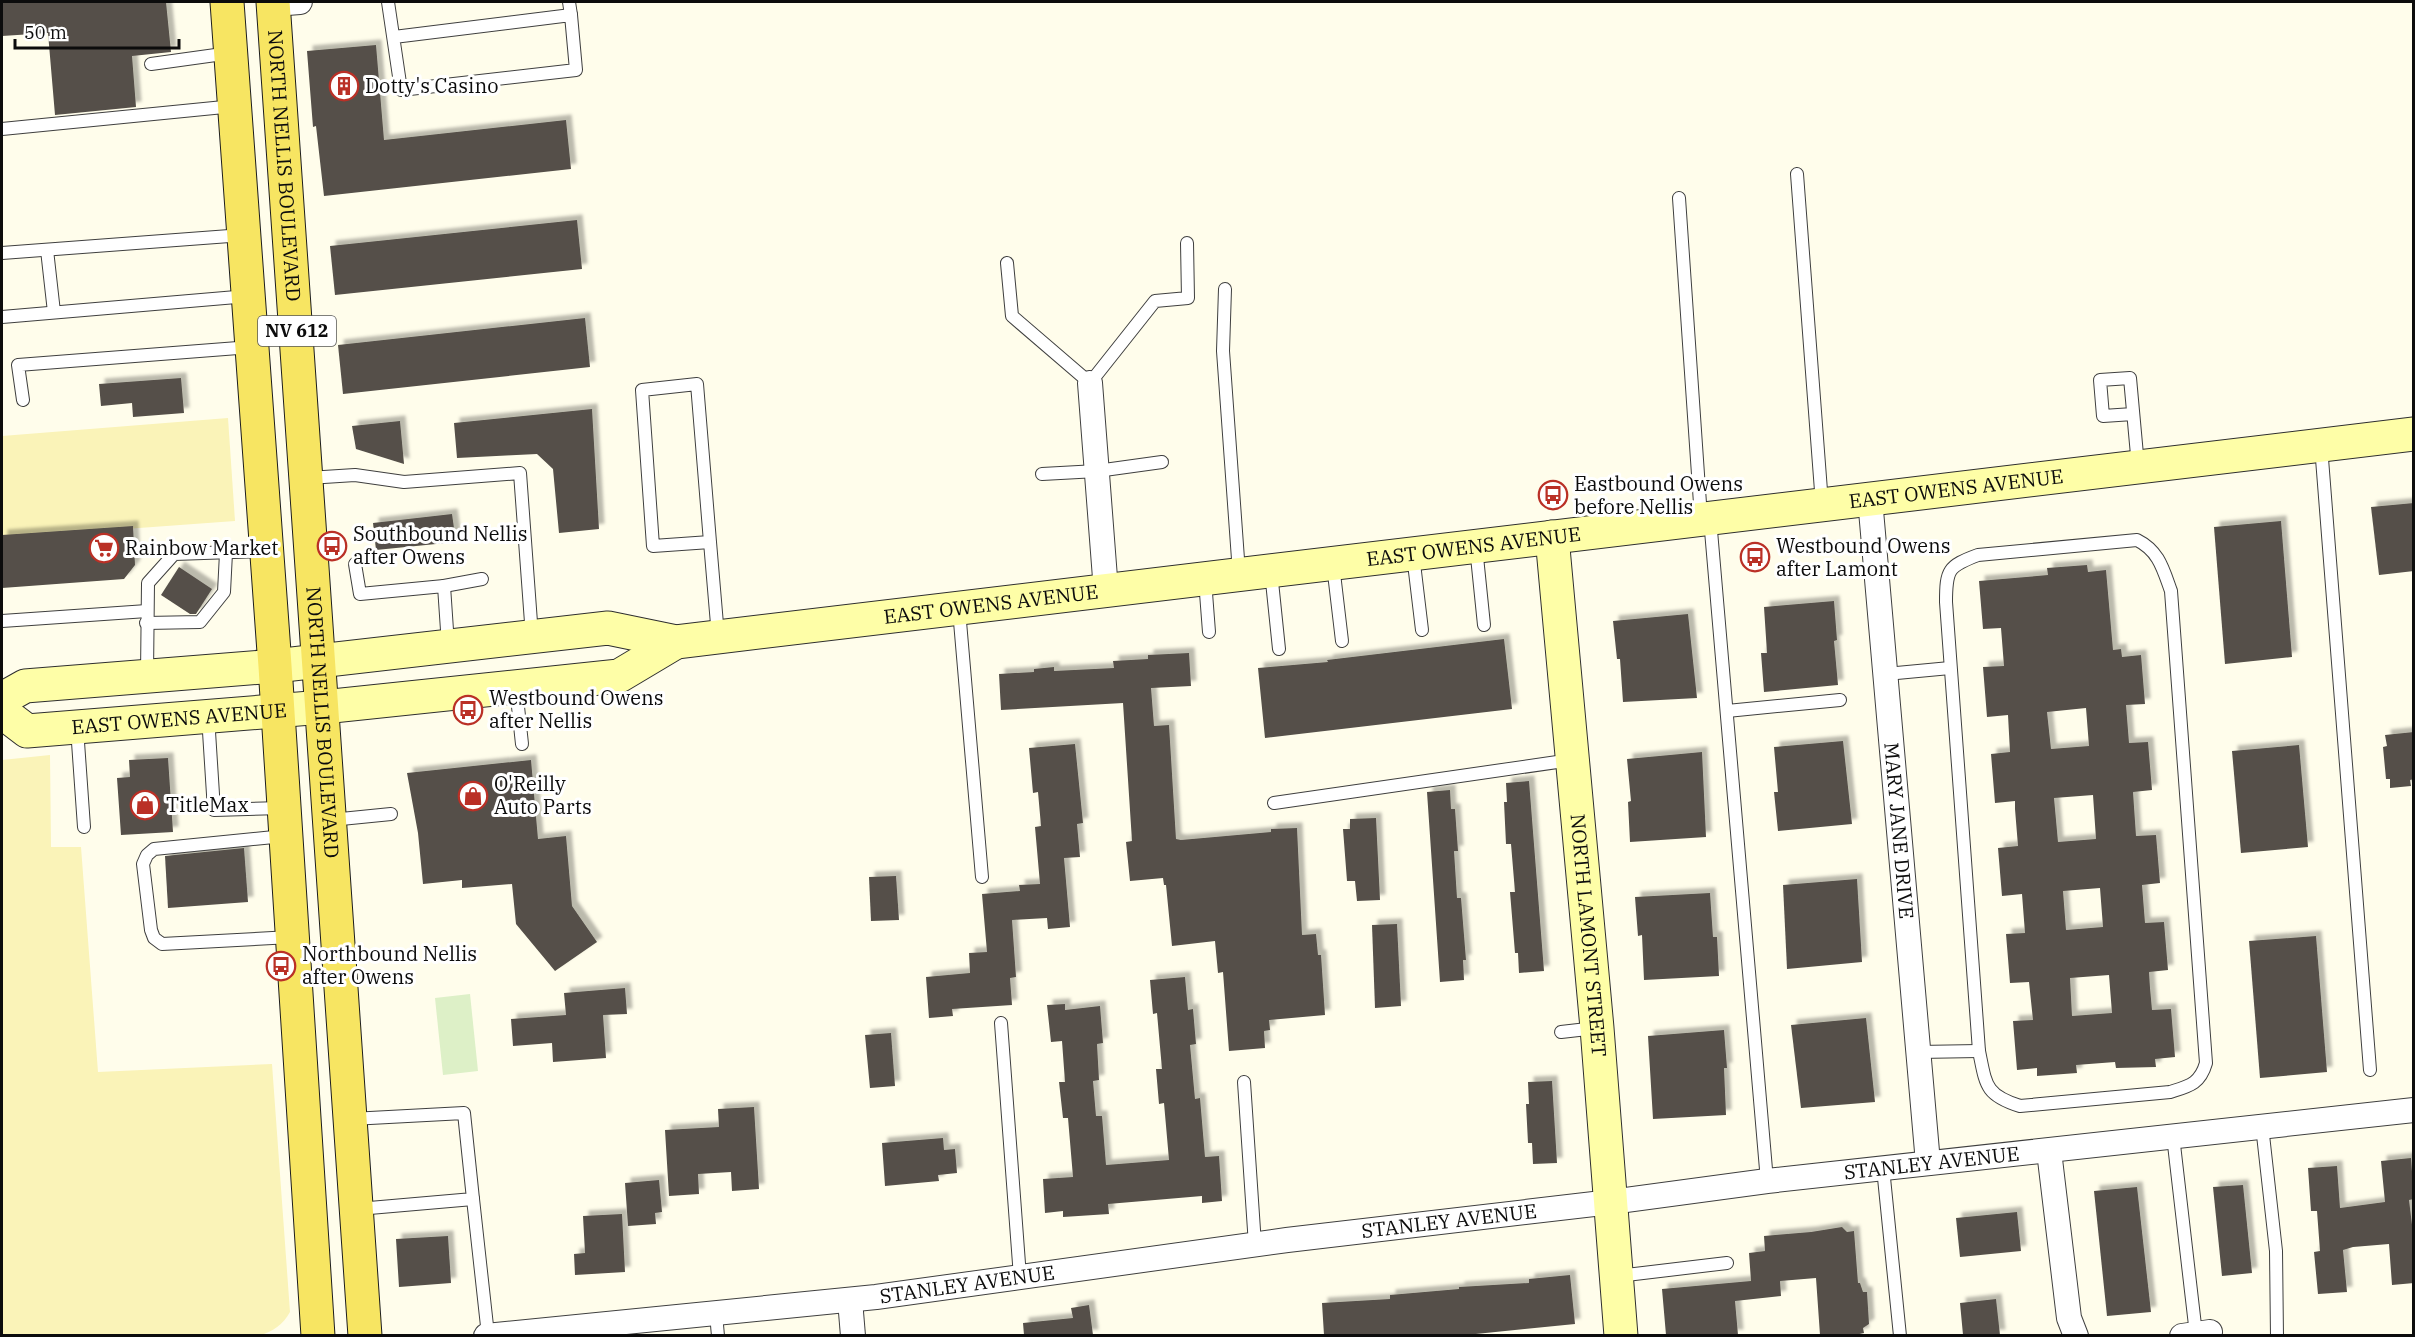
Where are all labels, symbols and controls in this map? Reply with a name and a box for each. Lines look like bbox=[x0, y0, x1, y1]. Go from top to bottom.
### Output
scale bar bbox=[15, 12, 178, 50]
text: 50 m bbox=[24, 21, 67, 44]
street label: NORTH NELLIS BOULEVARD bbox=[262, 29, 308, 302]
building icon: Dotty's Casino bbox=[328, 70, 360, 102]
place label: Dotty's Casino bbox=[365, 72, 498, 99]
road number: NV 612 bbox=[258, 316, 336, 346]
street label: EAST OWENS AVENUE bbox=[1847, 462, 2065, 515]
place label: Eastbound Owens before Nellis bbox=[1574, 470, 1743, 520]
bus stop icon: Eastbound Owens before Nellis bbox=[1537, 479, 1569, 511]
place label: Southbound Nellis after Owens bbox=[353, 520, 528, 570]
street label: EAST OWENS AVENUE bbox=[1365, 520, 1582, 572]
bus stop icon: Southbound Nellis after Owens bbox=[316, 530, 348, 562]
supermarket icon: Rainbow Market bbox=[88, 532, 120, 564]
place label: Westbound Owens after Lamont bbox=[1776, 532, 1950, 582]
place label: Rainbow Market bbox=[125, 534, 278, 561]
bus stop icon: Westbound Owens after Lamont bbox=[1739, 541, 1771, 573]
street label: EAST OWENS AVENUE bbox=[882, 578, 1100, 630]
street label: NORTH NELLIS BOULEVARD bbox=[300, 585, 346, 859]
place label: Westbound Owens after Nellis bbox=[489, 684, 663, 734]
bus stop icon: Westbound Owens after Nellis bbox=[452, 694, 484, 726]
street label: EAST OWENS AVENUE bbox=[70, 696, 288, 740]
street label: MARY JANE DRIVE bbox=[1878, 741, 1921, 920]
place label: O'Reilly Auto Parts bbox=[494, 770, 592, 820]
shop icon: O'Reilly Auto Parts bbox=[457, 780, 489, 812]
shop icon: TitleMax bbox=[129, 789, 161, 821]
place label: TitleMax bbox=[166, 791, 249, 818]
street label: NORTH LAMONT STREET bbox=[1564, 813, 1613, 1058]
place label: Northbound Nellis after Owens bbox=[302, 940, 477, 990]
bus stop icon: Northbound Nellis after Owens bbox=[265, 950, 297, 982]
street label: STANLEY AVENUE bbox=[1842, 1139, 2021, 1185]
street label: STANLEY AVENUE bbox=[1360, 1197, 1538, 1244]
street label: STANLEY AVENUE bbox=[878, 1258, 1056, 1309]

